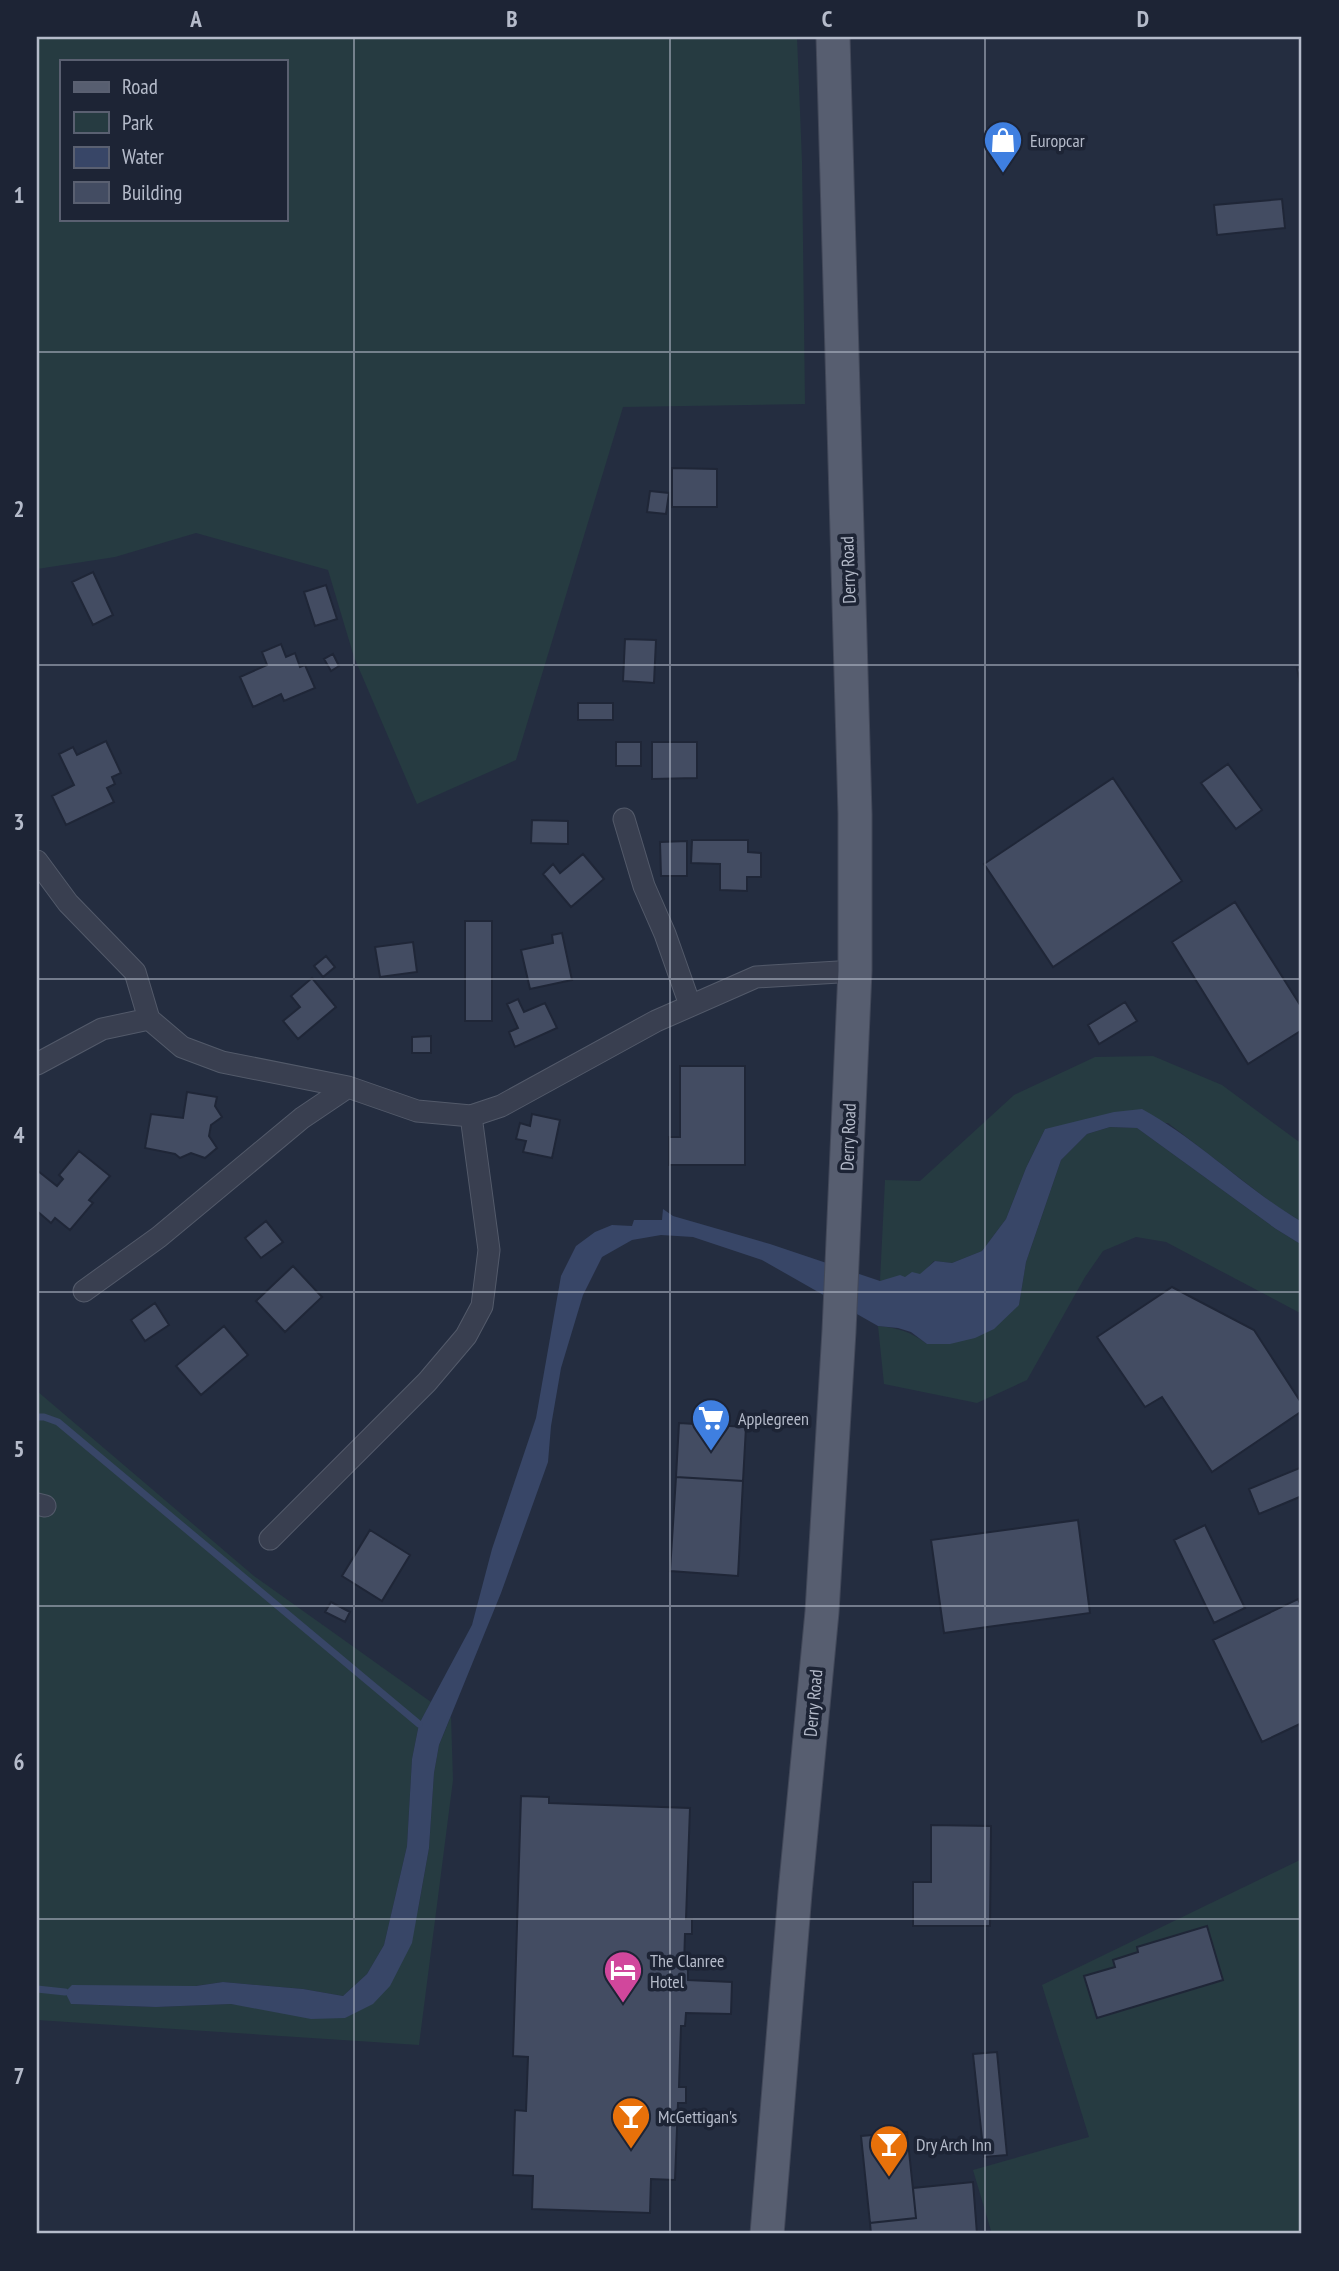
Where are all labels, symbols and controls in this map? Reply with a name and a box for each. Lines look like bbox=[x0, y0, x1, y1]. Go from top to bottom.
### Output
text: A bbox=[189, 4, 202, 33]
text: B bbox=[506, 4, 518, 33]
text: C bbox=[822, 4, 833, 33]
text: D bbox=[1137, 4, 1149, 33]
legend bbox=[60, 60, 287, 220]
text: Road bbox=[122, 73, 158, 100]
text: Park bbox=[122, 109, 153, 136]
shop icon: Europcar bbox=[982, 119, 1024, 174]
place label: Europcar bbox=[1030, 129, 1085, 152]
text: Water bbox=[122, 143, 164, 170]
text: Building bbox=[122, 179, 182, 206]
text: 1 bbox=[14, 180, 25, 209]
text: 2 bbox=[14, 494, 25, 523]
street label: Derry Road bbox=[835, 536, 861, 604]
text: 3 bbox=[14, 807, 25, 836]
street label: Derry Road bbox=[835, 1103, 861, 1171]
text: 4 bbox=[14, 1120, 25, 1149]
supermarket icon: Applegreen bbox=[690, 1397, 732, 1452]
place label: Applegreen bbox=[738, 1407, 809, 1430]
text: 5 bbox=[14, 1434, 25, 1463]
street label: Derry Road bbox=[799, 1668, 827, 1738]
text: 6 bbox=[14, 1747, 25, 1776]
hotel icon: The Clanree Hotel bbox=[602, 1949, 644, 2004]
place label: The Clanree Hotel bbox=[650, 1949, 724, 1993]
text: 7 bbox=[14, 2061, 25, 2090]
bar icon: McGettigan's bbox=[610, 2095, 652, 2150]
place label: McGettigan's bbox=[658, 2105, 737, 2128]
bar icon: Dry Arch Inn bbox=[868, 2123, 910, 2178]
place label: Dry Arch Inn bbox=[916, 2133, 992, 2156]

